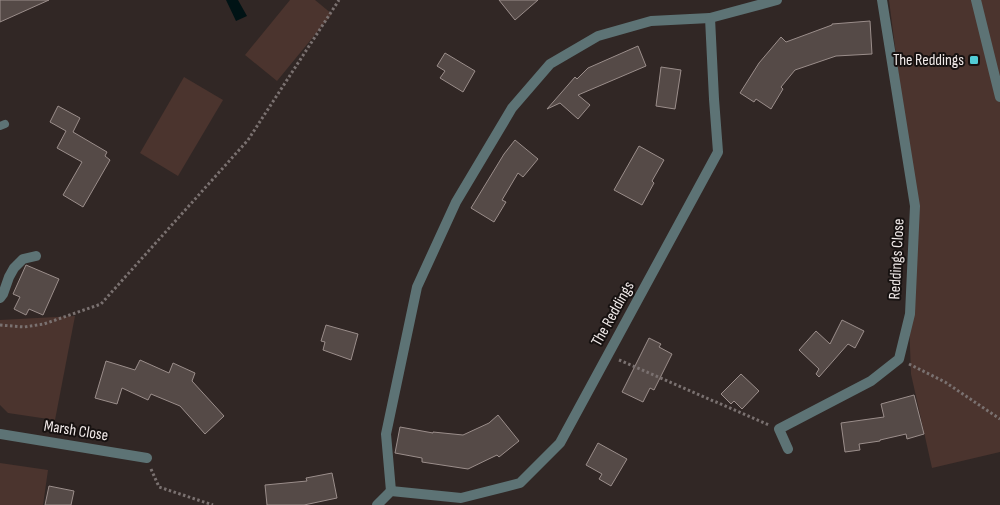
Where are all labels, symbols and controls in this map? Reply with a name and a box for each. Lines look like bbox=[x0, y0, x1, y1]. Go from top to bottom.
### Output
place label: The Reddings bbox=[893, 51, 964, 70]
marker: The Reddings bbox=[968, 54, 980, 66]
street label: Reddings Close bbox=[885, 218, 909, 300]
street label: The Reddings bbox=[587, 278, 639, 350]
street label: Marsh Close bbox=[43, 417, 109, 445]

